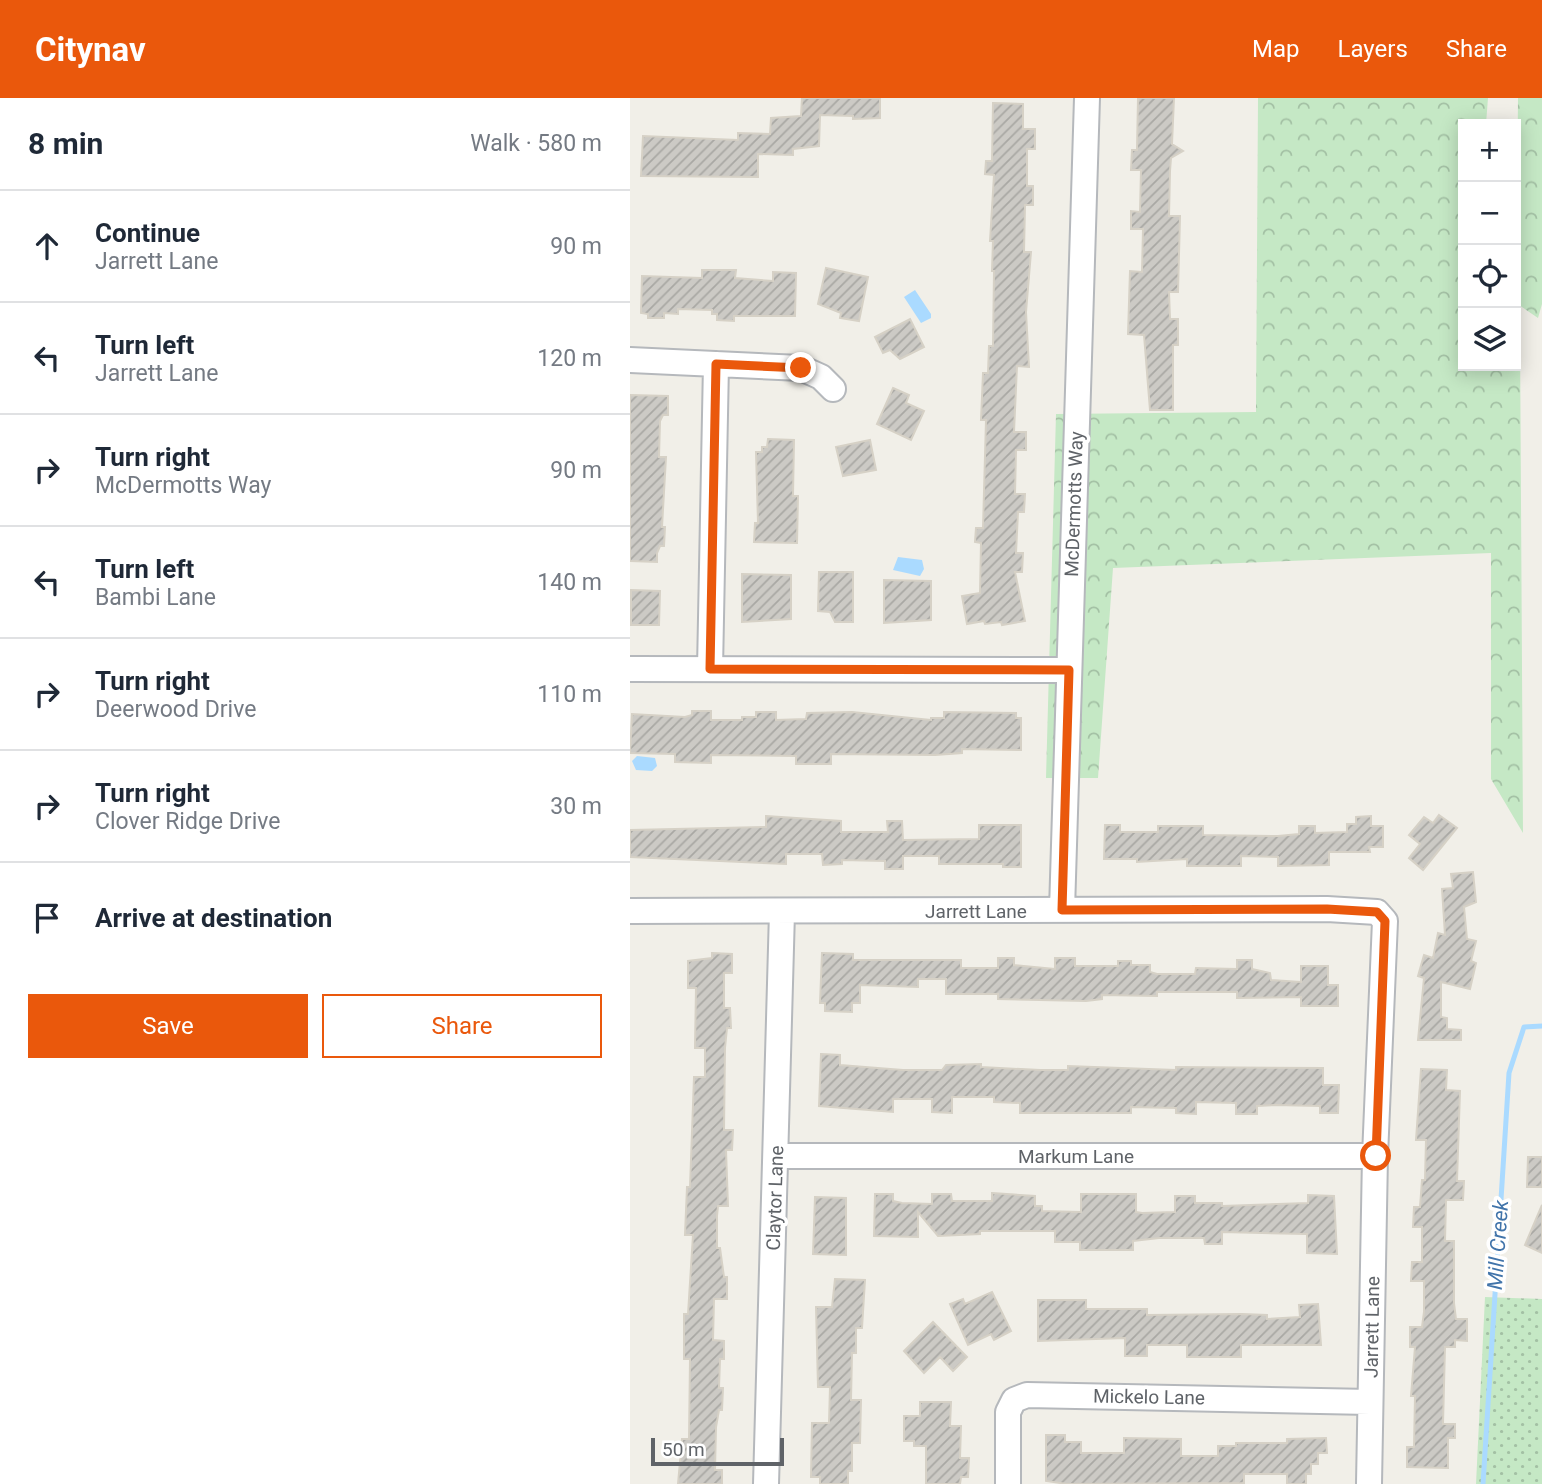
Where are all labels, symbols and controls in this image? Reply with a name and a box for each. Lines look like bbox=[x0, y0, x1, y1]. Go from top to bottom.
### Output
text: Citynav bbox=[35, 30, 146, 69]
text: Map bbox=[1252, 35, 1300, 63]
text: Layers bbox=[1338, 35, 1408, 63]
text: Share bbox=[1446, 35, 1507, 63]
map controls bbox=[1458, 119, 1521, 371]
button: + bbox=[1458, 119, 1521, 182]
text: 8 min bbox=[28, 126, 103, 161]
text: Walk · 580 m bbox=[470, 130, 602, 157]
button: − bbox=[1458, 182, 1521, 245]
text: Continue bbox=[95, 218, 200, 248]
icon: ahead bbox=[28, 227, 66, 265]
text: 90 m bbox=[550, 233, 602, 260]
button: locate bbox=[1458, 245, 1521, 308]
text: Jarrett Lane bbox=[95, 248, 218, 275]
button: layers bbox=[1458, 308, 1521, 371]
text: Turn left bbox=[95, 330, 194, 360]
icon: left bbox=[28, 339, 66, 377]
text: 120 m bbox=[537, 345, 602, 372]
route end bbox=[785, 352, 816, 383]
text: Jarrett Lane bbox=[95, 360, 218, 387]
street label: McDermotts Way bbox=[1060, 431, 1088, 577]
text: Turn right bbox=[95, 442, 210, 472]
icon: right bbox=[28, 451, 66, 489]
text: 90 m bbox=[550, 457, 602, 484]
text: McDermotts Way bbox=[95, 472, 271, 499]
text: Turn left bbox=[95, 554, 194, 584]
icon: left bbox=[28, 563, 66, 601]
text: 140 m bbox=[537, 569, 602, 596]
text: Bambi Lane bbox=[95, 584, 216, 611]
text: Turn right bbox=[95, 666, 210, 696]
icon: right bbox=[28, 675, 66, 713]
text: 110 m bbox=[537, 681, 602, 708]
text: Deerwood Drive bbox=[95, 696, 256, 723]
text: Turn right bbox=[95, 778, 210, 808]
icon: right bbox=[28, 787, 66, 825]
text: 30 m bbox=[550, 793, 602, 820]
text: Clover Ridge Drive bbox=[95, 808, 280, 835]
icon: arrive bbox=[28, 899, 66, 937]
street label: Jarrett Lane bbox=[925, 900, 1027, 923]
text: Arrive at destination bbox=[95, 903, 332, 933]
button: Save bbox=[28, 994, 308, 1058]
button: Share bbox=[322, 994, 602, 1058]
route start bbox=[1360, 1140, 1391, 1171]
street label: Claytor Lane bbox=[762, 1145, 788, 1251]
street label: Markum Lane bbox=[1018, 1145, 1134, 1168]
water label: Mill Creek bbox=[1483, 1199, 1513, 1291]
street label: Jarrett Lane bbox=[1360, 1276, 1384, 1378]
street label: Mickelo Lane bbox=[1093, 1385, 1205, 1409]
scale bar bbox=[651, 1435, 784, 1467]
text: 50 m bbox=[662, 1438, 705, 1461]

